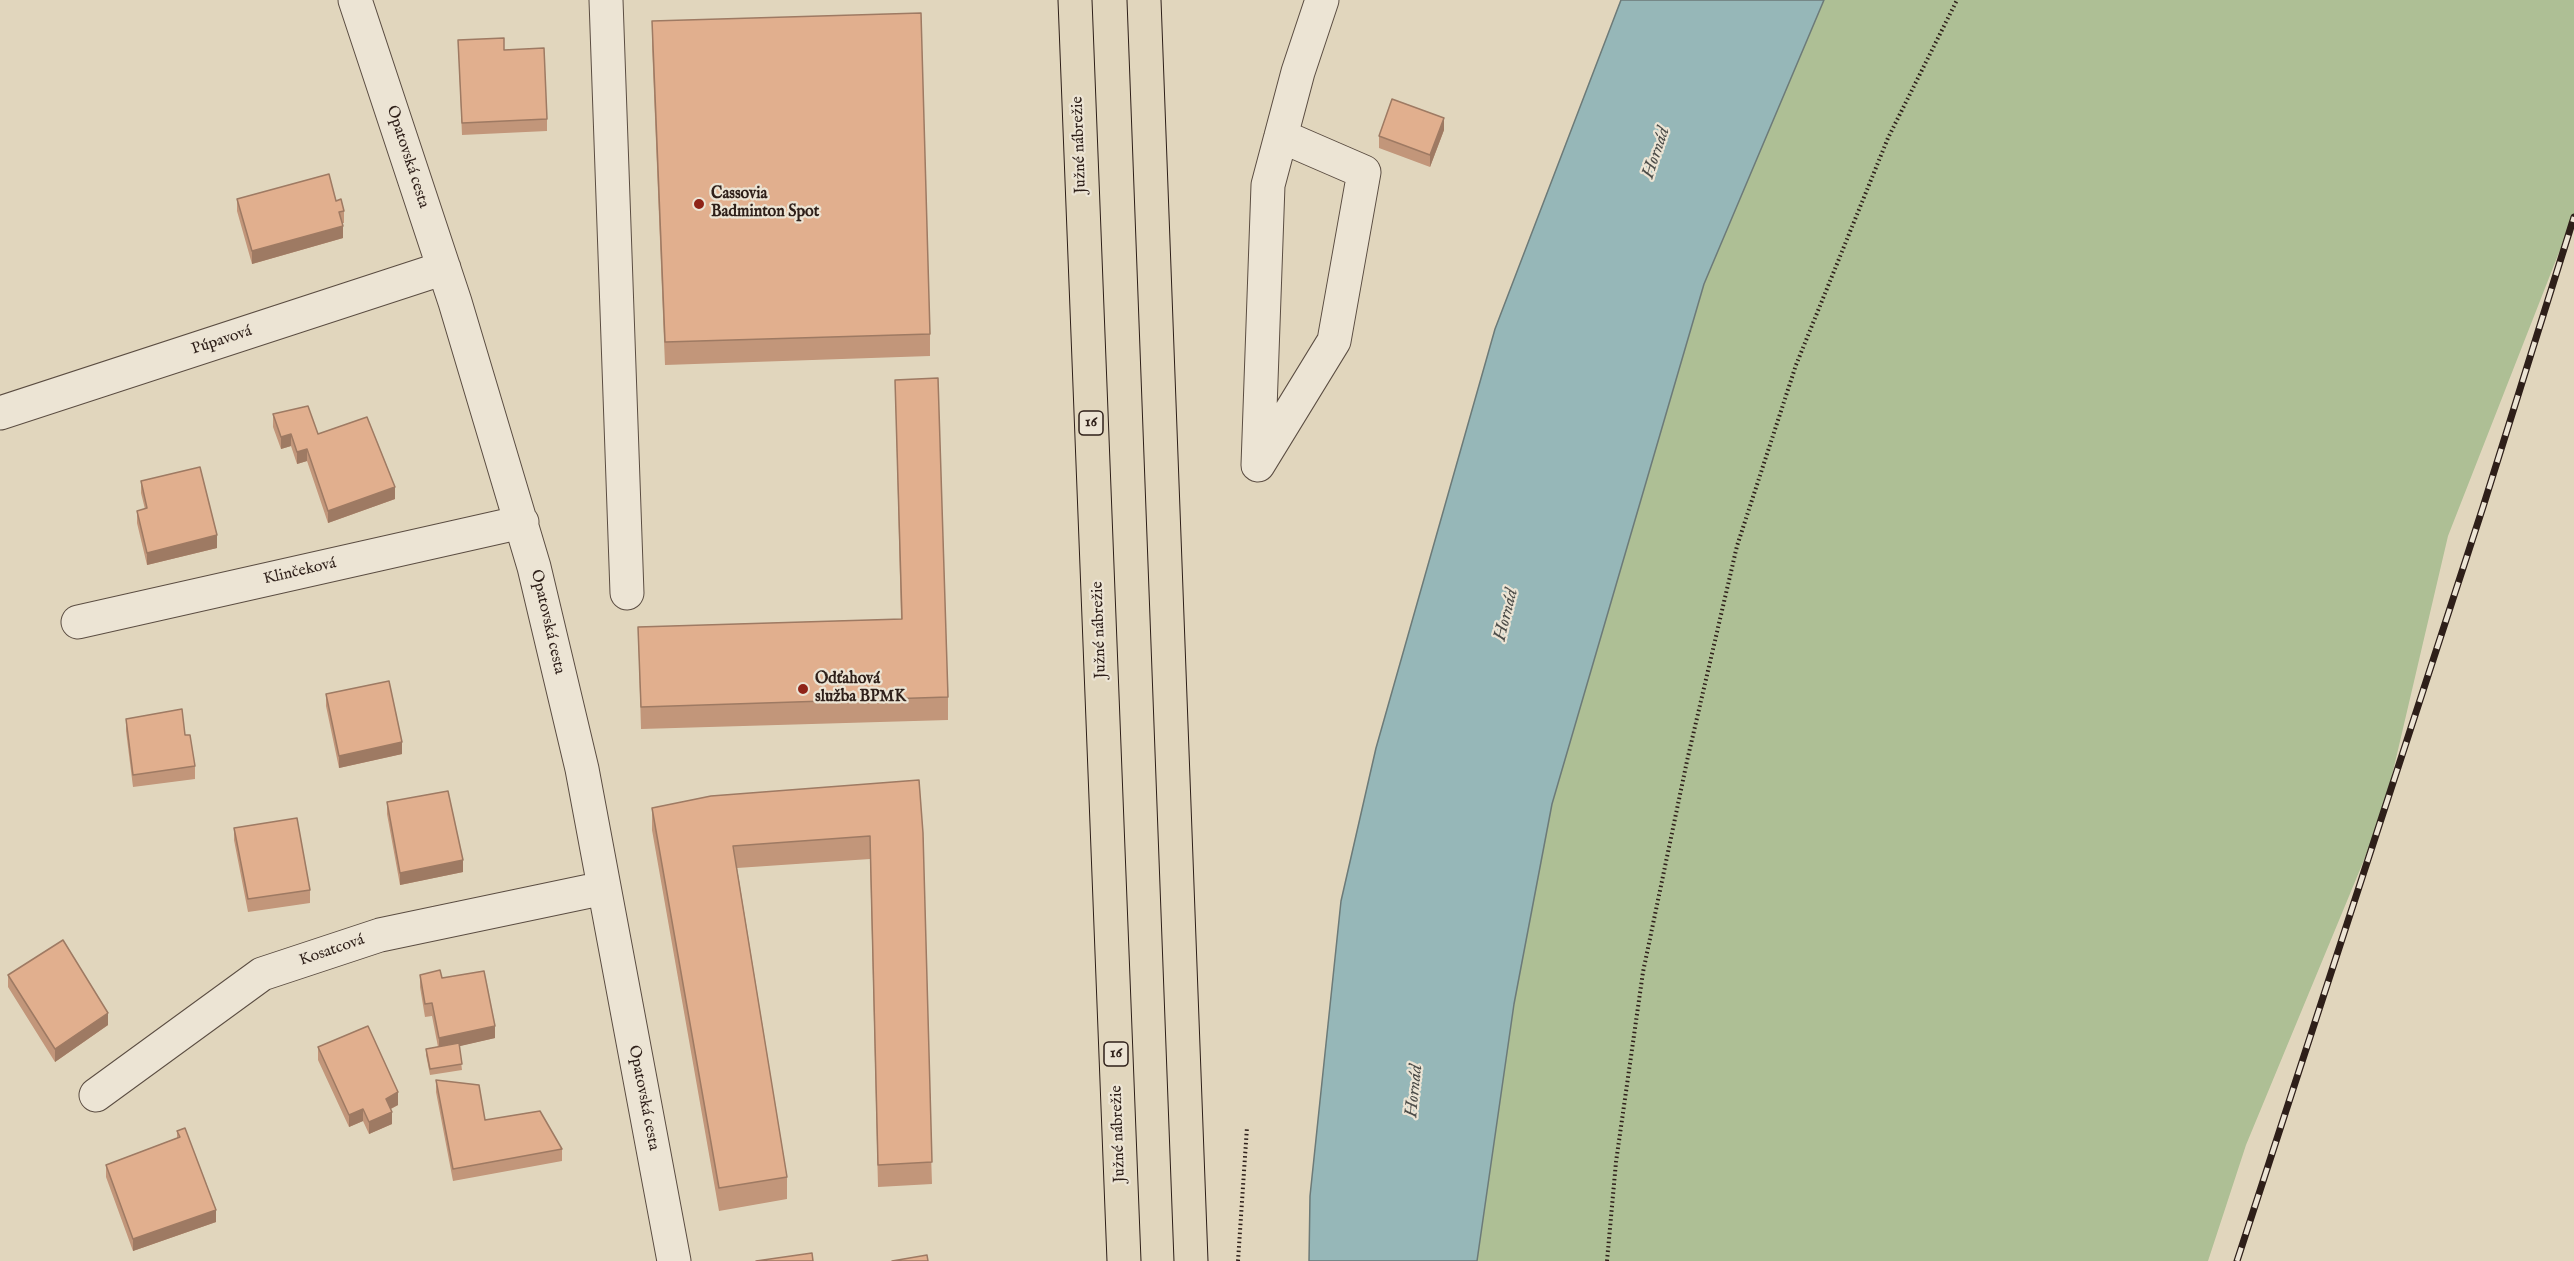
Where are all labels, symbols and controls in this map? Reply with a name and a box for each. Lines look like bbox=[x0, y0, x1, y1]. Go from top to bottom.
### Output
street label: Južné nábrežie bbox=[1069, 96, 1091, 194]
street label: Opatovská cesta bbox=[381, 103, 433, 211]
water label: Hornád bbox=[1638, 125, 1676, 181]
place label: Cassovia Badminton Spot bbox=[711, 185, 819, 223]
marker: Cassovia Badminton Spot bbox=[692, 197, 706, 211]
street label: Púpavová bbox=[189, 322, 255, 360]
road number: 16 bbox=[1079, 411, 1103, 435]
street label: Klinčeková bbox=[262, 554, 338, 590]
street label: Opatovská cesta bbox=[526, 568, 568, 676]
street label: Južné nábrežie bbox=[1089, 581, 1111, 679]
water label: Hornád bbox=[1490, 587, 1524, 643]
place label: Odťahová služba BPMK bbox=[815, 670, 906, 708]
marker: Odťahová služba BPMK bbox=[796, 682, 810, 696]
street label: Kosatcová bbox=[297, 931, 367, 971]
road number: 16 bbox=[1104, 1042, 1128, 1066]
street label: Opatovská cesta bbox=[623, 1044, 663, 1152]
water label: Hornád bbox=[1401, 1064, 1429, 1118]
street label: Južné nábrežie bbox=[1108, 1085, 1130, 1183]

